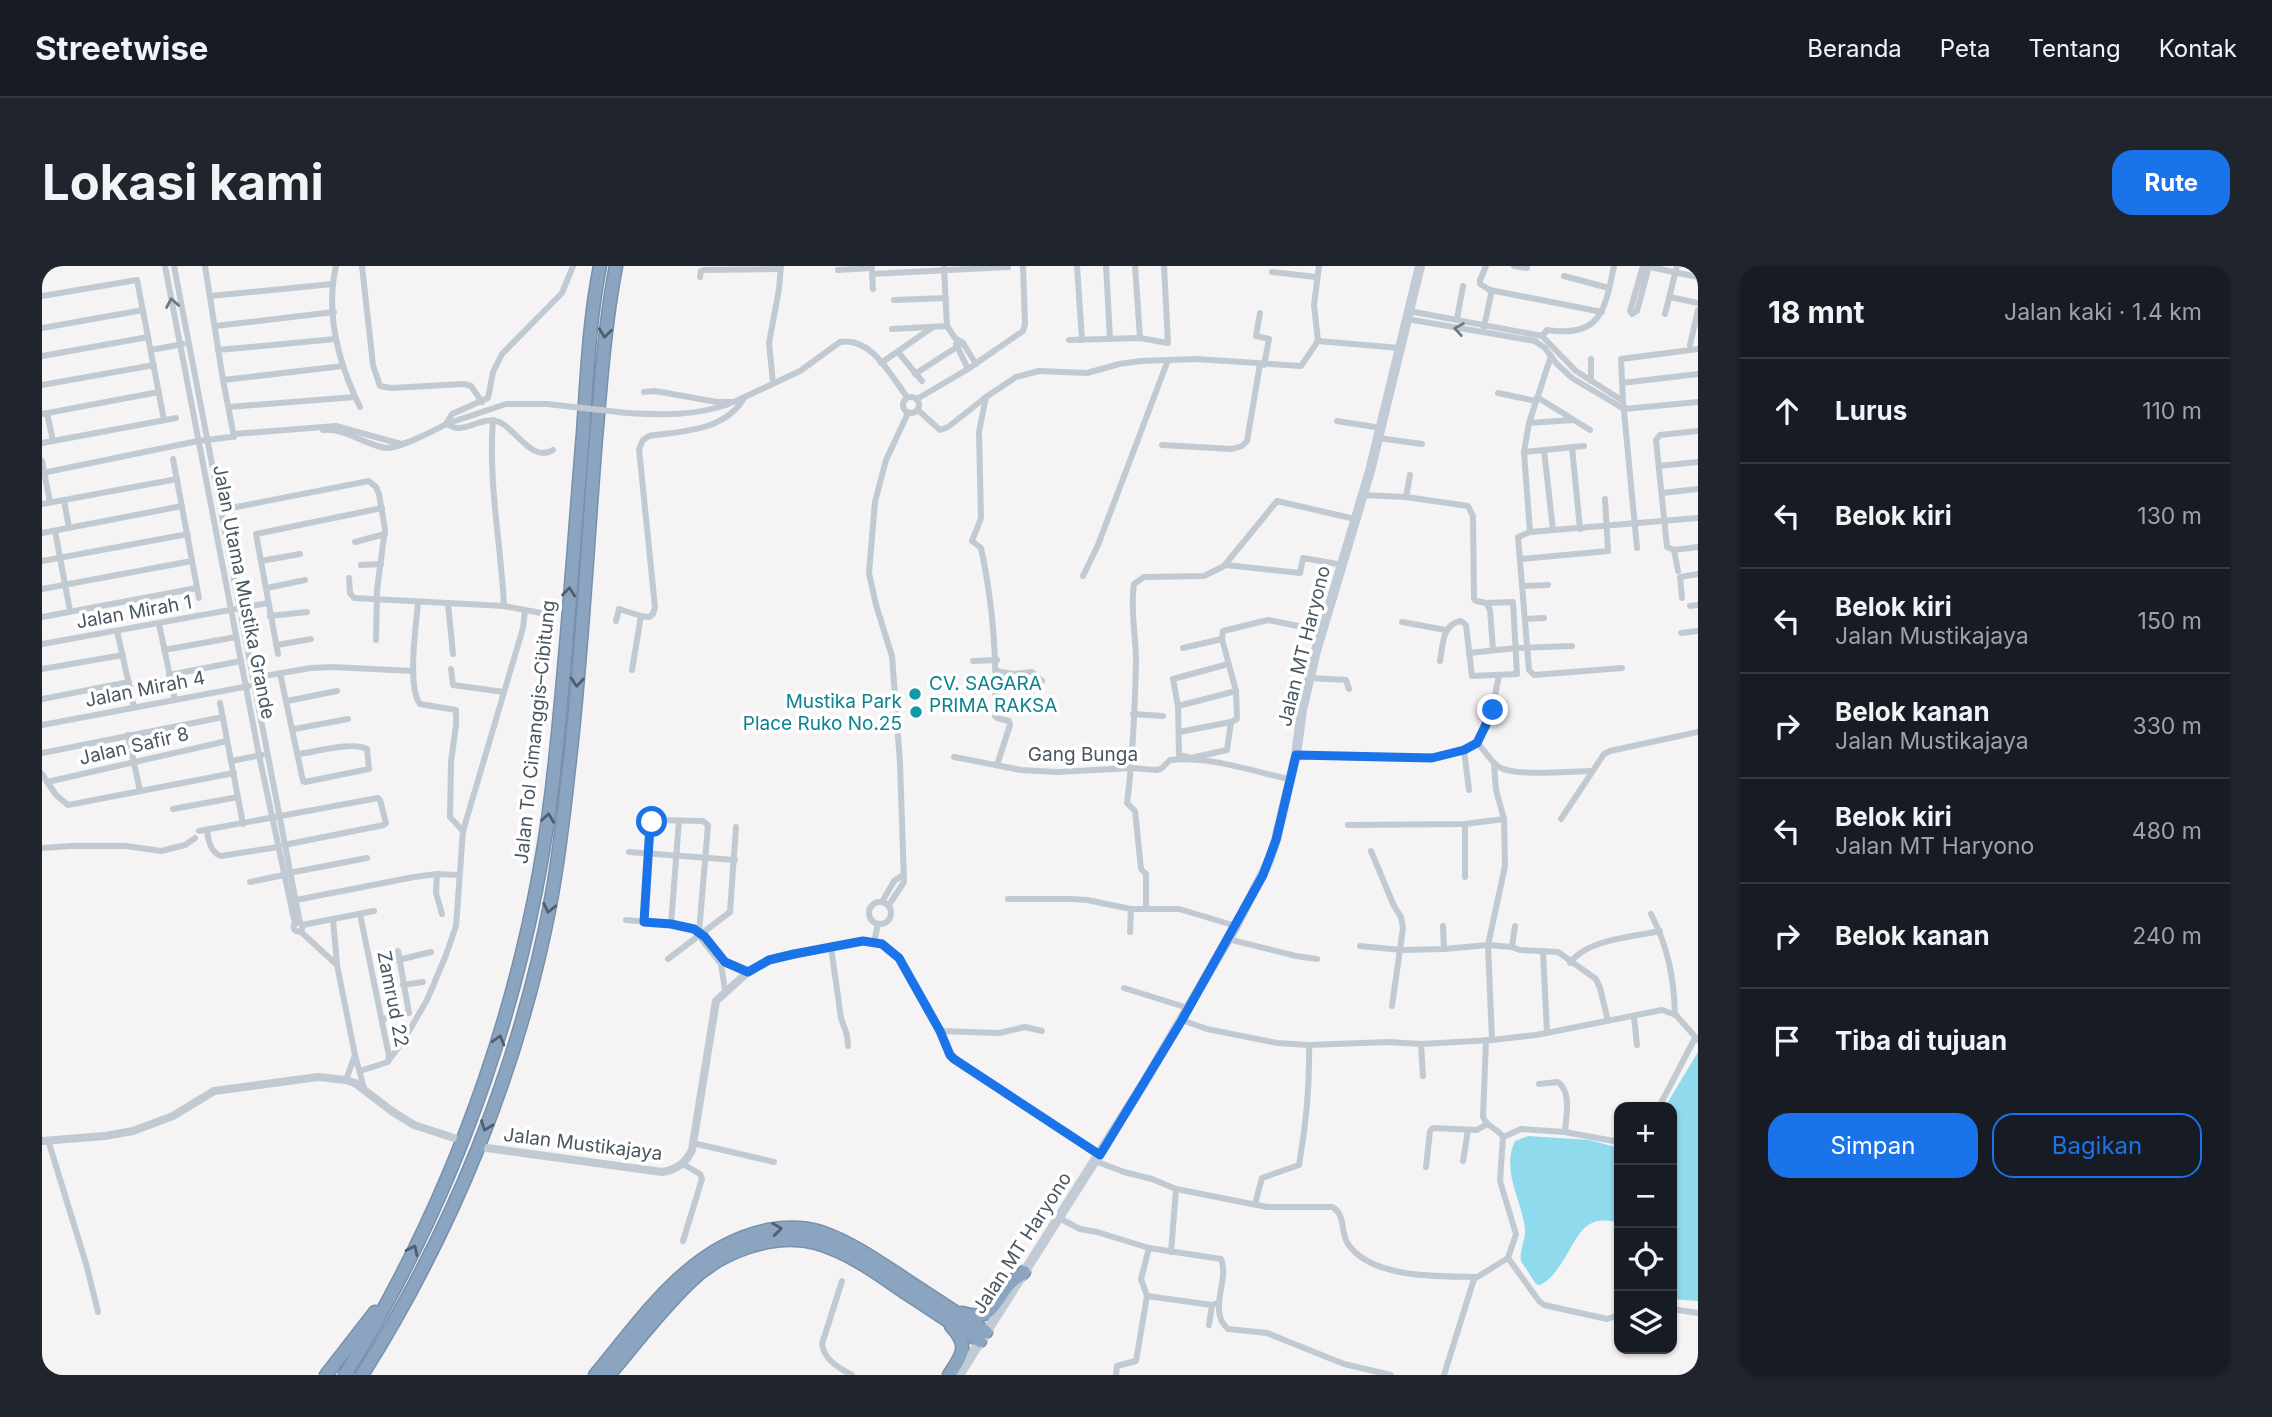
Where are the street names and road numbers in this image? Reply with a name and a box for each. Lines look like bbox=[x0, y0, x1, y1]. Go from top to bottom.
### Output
street label: Jalan Utama Mustika Grande bbox=[208, 463, 280, 721]
street label: Jalan MT Haryono bbox=[1273, 563, 1335, 729]
street label: Jalan Mirah 1 bbox=[74, 590, 194, 634]
street label: Jalan Tol Cimanggis–Cibitung bbox=[510, 599, 560, 865]
street label: Jalan Mirah 4 bbox=[83, 666, 207, 712]
street label: Jalan Safir 8 bbox=[77, 722, 191, 770]
street label: Gang Bunga bbox=[1028, 743, 1138, 766]
street label: Zamrud 22 bbox=[372, 949, 414, 1049]
street label: Jalan Mustikajaya bbox=[502, 1123, 664, 1165]
street label: Jalan MT Haryono bbox=[968, 1168, 1076, 1318]

